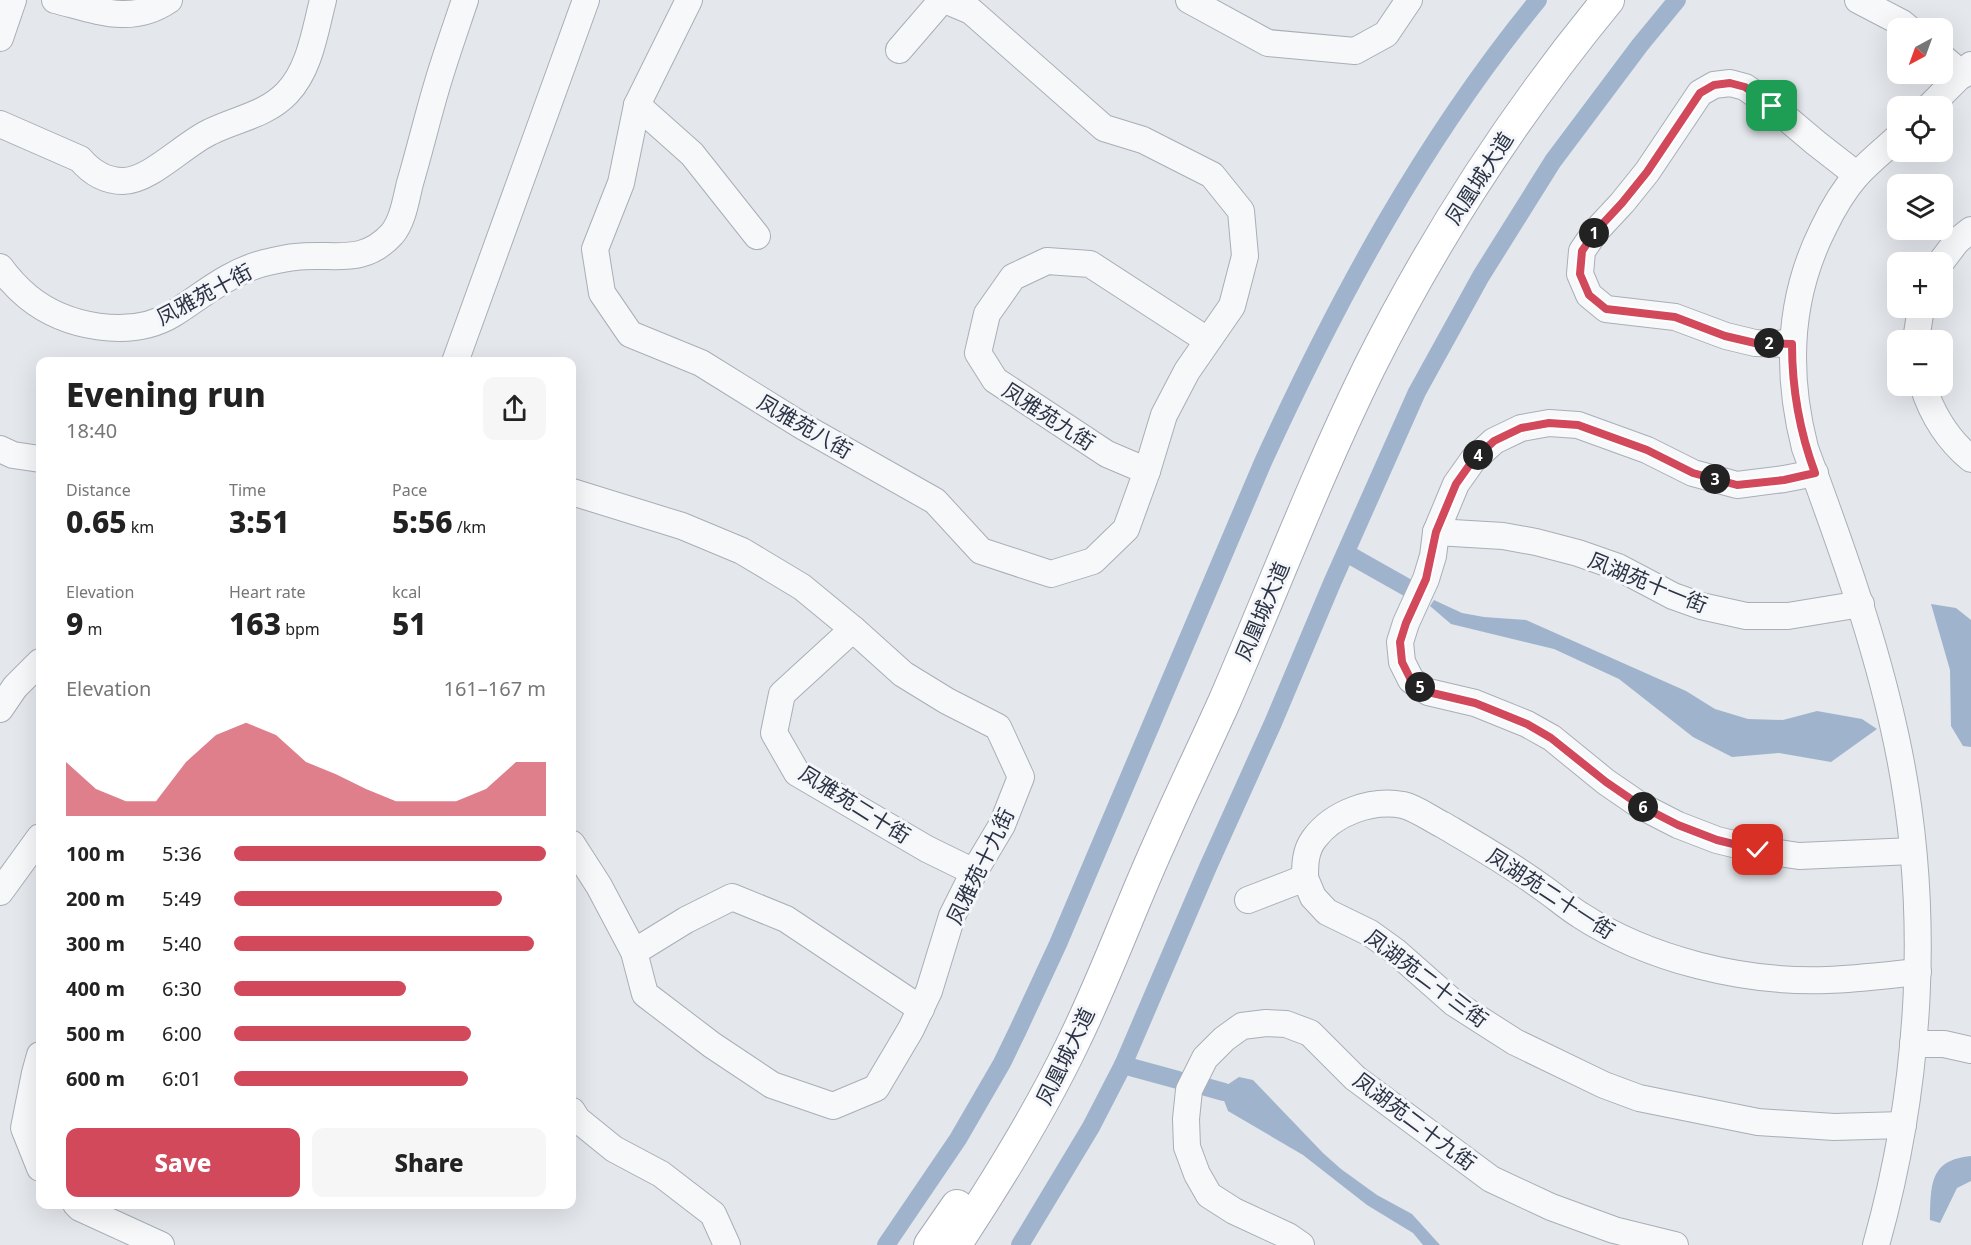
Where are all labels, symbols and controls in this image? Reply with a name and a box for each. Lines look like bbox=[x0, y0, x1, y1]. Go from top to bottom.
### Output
north arrow bbox=[1887, 18, 1953, 84]
map controls bbox=[1887, 18, 1953, 396]
pin bbox=[1746, 80, 1797, 131]
icon: arrive bbox=[1755, 89, 1788, 122]
button: locate bbox=[1887, 96, 1953, 162]
street label: 凤凰城大道 bbox=[1439, 126, 1519, 230]
button: layers bbox=[1887, 174, 1953, 240]
pin: 1 bbox=[1579, 218, 1609, 248]
text: 1 bbox=[1589, 222, 1599, 244]
button: + bbox=[1887, 252, 1953, 318]
street label: 凤雅苑十街 bbox=[151, 257, 257, 331]
pin: 2 bbox=[1754, 328, 1784, 358]
button: − bbox=[1887, 330, 1953, 396]
text: 2 bbox=[1764, 332, 1774, 354]
text: Evening run bbox=[66, 372, 266, 417]
street label: 凤雅苑九街 bbox=[997, 376, 1101, 456]
button: share bbox=[483, 377, 546, 440]
street label: 凤雅苑八街 bbox=[753, 388, 857, 464]
text: 18:40 bbox=[66, 417, 117, 444]
pin: 4 bbox=[1463, 440, 1493, 470]
text: 4 bbox=[1473, 444, 1483, 466]
pin: 3 bbox=[1700, 464, 1730, 494]
text: 3 bbox=[1710, 468, 1720, 490]
text: Distance bbox=[66, 479, 131, 501]
text: Time bbox=[229, 479, 266, 501]
text: Pace bbox=[392, 479, 427, 501]
text: 0.65 bbox=[66, 501, 127, 542]
text: 3:51 bbox=[229, 501, 290, 542]
text: 5:56 bbox=[392, 501, 453, 542]
text: km bbox=[127, 516, 154, 538]
text: /km bbox=[453, 516, 486, 538]
street label: 凤湖苑十一街 bbox=[1584, 545, 1712, 619]
street label: 凤凰城大道 bbox=[1229, 557, 1295, 665]
text: Elevation bbox=[66, 581, 134, 603]
text: Heart rate bbox=[229, 581, 305, 603]
text: kcal bbox=[392, 581, 421, 603]
text: 9 bbox=[66, 603, 83, 644]
text: 163 bbox=[229, 603, 281, 644]
text: 51 bbox=[392, 603, 427, 644]
text: m bbox=[83, 618, 102, 640]
text: bpm bbox=[281, 618, 320, 640]
pin: 5 bbox=[1405, 672, 1435, 702]
text: Elevation bbox=[66, 675, 151, 702]
text: 161–167 m bbox=[443, 675, 546, 702]
text: 5 bbox=[1415, 676, 1425, 698]
street label: 凤雅苑二十街 bbox=[794, 759, 916, 849]
pin: 6 bbox=[1628, 792, 1658, 822]
text: 6 bbox=[1638, 796, 1648, 818]
street label: 凤雅苑十九街 bbox=[940, 803, 1020, 929]
pin bbox=[1732, 824, 1783, 875]
icon: check bbox=[1741, 833, 1774, 866]
text: 100 m bbox=[66, 840, 125, 867]
text: 5:36 bbox=[162, 840, 202, 867]
street label: 凤湖苑二十一街 bbox=[1482, 841, 1620, 945]
text: 200 m bbox=[66, 885, 125, 912]
text: 5:49 bbox=[162, 885, 202, 912]
street label: 凤湖苑二十三街 bbox=[1360, 923, 1494, 1033]
text: 300 m bbox=[66, 930, 125, 957]
text: 5:40 bbox=[162, 930, 202, 957]
text: 400 m bbox=[66, 975, 125, 1002]
text: 6:30 bbox=[162, 975, 202, 1002]
street label: 凤凰城大道 bbox=[1029, 1003, 1101, 1109]
text: 500 m bbox=[66, 1020, 125, 1047]
text: 6:00 bbox=[162, 1020, 202, 1047]
text: 600 m bbox=[66, 1065, 125, 1092]
text: 6:01 bbox=[162, 1065, 202, 1092]
street label: 凤湖苑二十九街 bbox=[1348, 1066, 1482, 1176]
button: Save bbox=[66, 1128, 300, 1197]
button: Share bbox=[312, 1128, 546, 1197]

